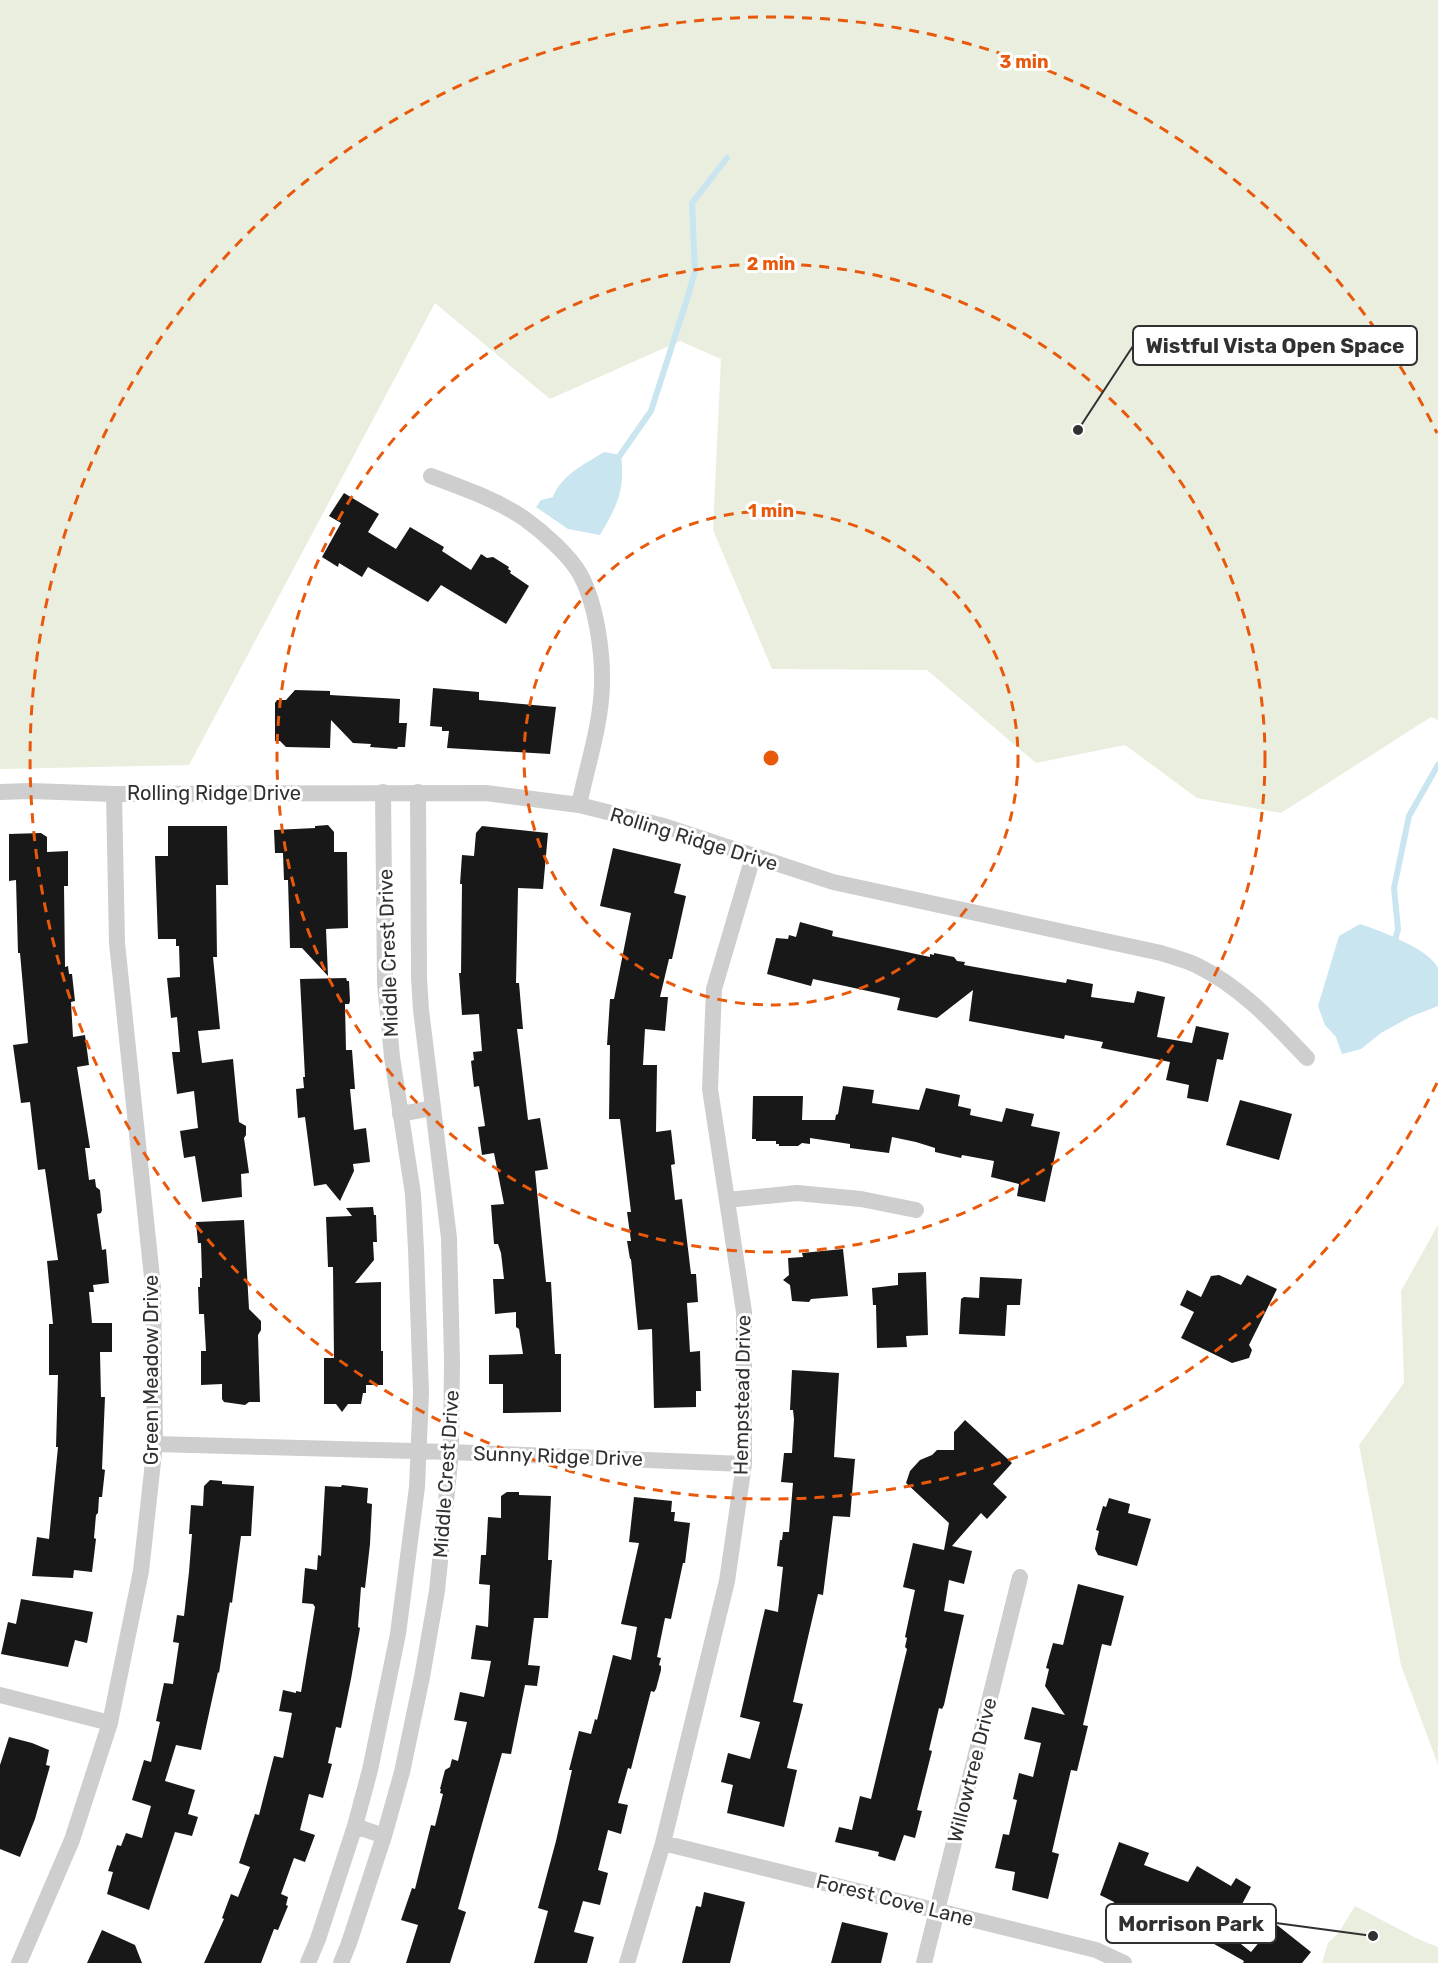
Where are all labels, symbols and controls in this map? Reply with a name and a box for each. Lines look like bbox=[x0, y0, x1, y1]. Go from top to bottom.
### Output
text: 3 min bbox=[1000, 51, 1048, 73]
text: 2 min bbox=[747, 253, 795, 275]
callout: Wistful Vista Open Space bbox=[1133, 326, 1417, 365]
text: Wistful Vista Open Space bbox=[1145, 333, 1405, 358]
text: 1 min bbox=[748, 500, 794, 522]
centre of rings bbox=[761, 748, 781, 768]
street label: Rolling Ridge Drive bbox=[127, 781, 301, 805]
street label: Rolling Ridge Drive bbox=[607, 802, 781, 876]
street label: Middle Crest Drive bbox=[373, 868, 403, 1038]
street label: Green Meadow Drive bbox=[139, 1275, 163, 1465]
street label: Hempstead Drive bbox=[729, 1315, 755, 1475]
street label: Middle Crest Drive bbox=[428, 1389, 464, 1559]
street label: Sunny Ridge Drive bbox=[473, 1441, 643, 1471]
street label: Willowtree Drive bbox=[942, 1695, 1002, 1845]
street label: Forest Cove Lane bbox=[814, 1869, 976, 1931]
callout: Morrison Park bbox=[1106, 1904, 1276, 1943]
text: Morrison Park bbox=[1118, 1911, 1265, 1936]

